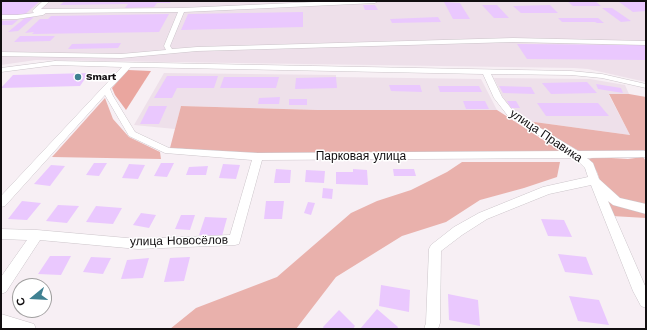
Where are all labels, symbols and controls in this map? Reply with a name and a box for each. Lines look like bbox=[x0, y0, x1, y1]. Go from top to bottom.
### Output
place label: Smart bbox=[86, 71, 116, 83]
marker: Smart bbox=[73, 72, 83, 82]
street label: улица Правика bbox=[507, 106, 585, 166]
street label: Парковая улица bbox=[316, 149, 406, 163]
street label: улица Новосёлов bbox=[130, 233, 228, 249]
north arrow bbox=[12, 278, 52, 318]
text: С bbox=[14, 296, 28, 307]

